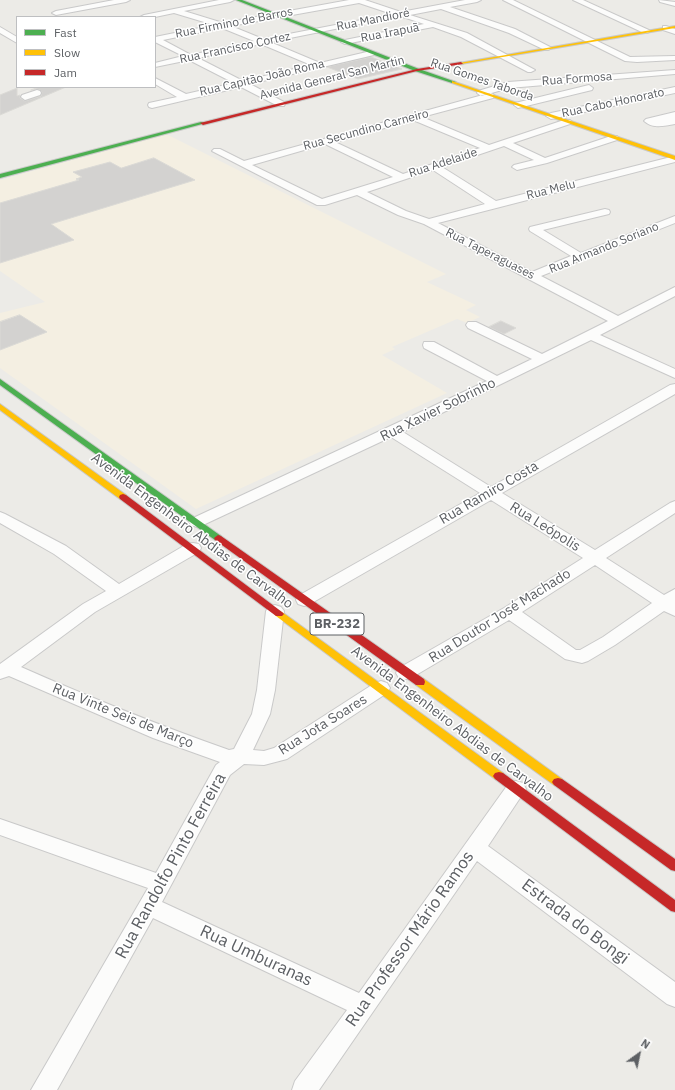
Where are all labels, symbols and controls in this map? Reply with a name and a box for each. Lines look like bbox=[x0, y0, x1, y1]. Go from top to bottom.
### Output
street label: Rua Firmino de Barros bbox=[174, 5, 294, 41]
street label: Rua Mandioré bbox=[335, 6, 411, 34]
legend bbox=[16, 16, 156, 88]
street label: Rua Irapuã bbox=[359, 20, 421, 46]
text: Fast bbox=[54, 25, 77, 40]
street label: Rua Francisco Cortez bbox=[178, 29, 292, 67]
text: Slow bbox=[54, 45, 80, 60]
street label: Avenida General San Martin bbox=[258, 53, 406, 103]
street label: Rua Gomes Taborda bbox=[428, 56, 536, 104]
street label: Rua Capitão João Roma bbox=[198, 57, 326, 99]
text: Jam bbox=[54, 65, 77, 80]
street label: Rua Formosa bbox=[541, 69, 613, 89]
street label: Rua Cabo Honorato bbox=[560, 85, 666, 121]
street label: Rua Secundino Carneiro bbox=[302, 106, 430, 154]
street label: Rua Adelaide bbox=[407, 145, 479, 181]
street label: Rua Melu bbox=[525, 177, 577, 203]
street label: Rua Armando Soriano bbox=[547, 219, 661, 277]
street label: Rua Taperaguases bbox=[443, 225, 537, 283]
street label: Rua Xavier Sobrinho bbox=[377, 375, 499, 445]
street label: Avenida Engenheiro Abdias de Carvalho bbox=[88, 449, 296, 613]
street label: Rua Ramiro Costa bbox=[436, 458, 542, 528]
street label: Rua Leópolis bbox=[507, 499, 583, 555]
street label: Rua Doutor José Machado bbox=[426, 565, 574, 667]
road number: BR-232 bbox=[310, 613, 364, 635]
street label: Avenida Engenheiro Abdias de Carvalho bbox=[348, 642, 556, 806]
street label: Rua Vinte Seis de Março bbox=[50, 680, 196, 752]
street label: Rua Jota Soares bbox=[276, 691, 370, 759]
street label: Rua Randolfo Pinto Ferreira bbox=[111, 770, 231, 962]
street label: Rua Professor Mário Ramos bbox=[342, 847, 478, 1031]
street label: Estrada do Bongi bbox=[517, 875, 633, 969]
street label: Rua Umburanas bbox=[197, 921, 315, 991]
north arrow bbox=[619, 1034, 659, 1074]
text: N bbox=[638, 1036, 653, 1052]

